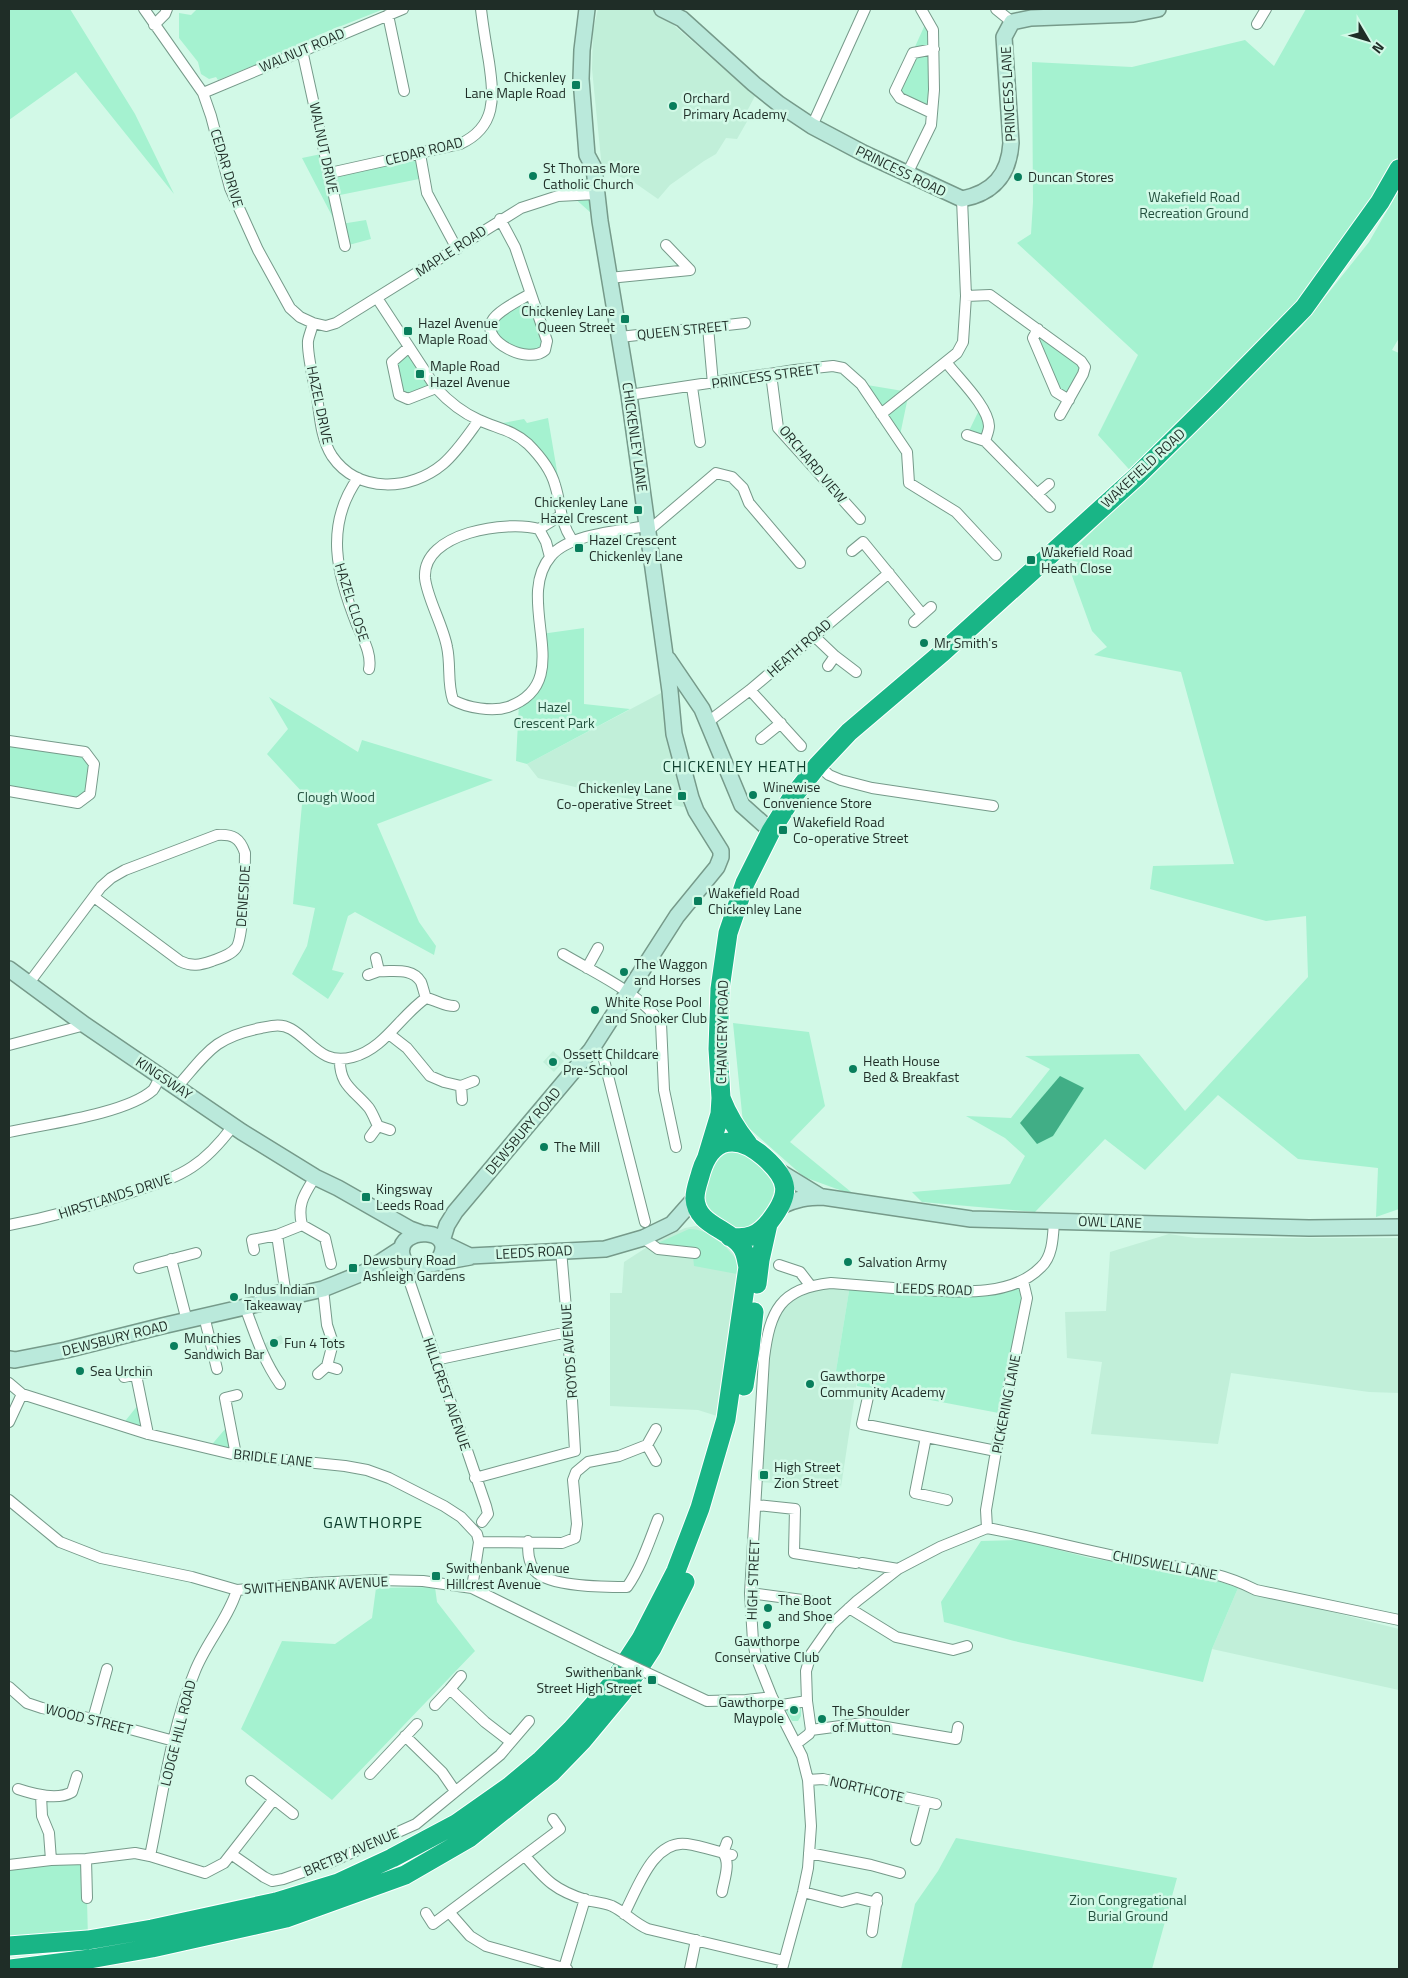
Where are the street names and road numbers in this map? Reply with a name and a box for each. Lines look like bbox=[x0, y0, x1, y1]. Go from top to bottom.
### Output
street label: WALNUT ROAD bbox=[256, 22, 348, 77]
street label: PRINCESS LANE bbox=[994, 45, 1020, 142]
street label: WALNUT DRIVE bbox=[305, 100, 344, 196]
street label: CEDAR DRIVE bbox=[206, 126, 249, 210]
street label: CEDAR ROAD bbox=[383, 131, 465, 170]
street label: PRINCESS ROAD bbox=[852, 140, 950, 202]
street label: MAPLE ROAD bbox=[411, 220, 490, 281]
street label: QUEEN STREET bbox=[636, 314, 731, 345]
street label: PRINCESS STREET bbox=[710, 357, 822, 394]
street label: HAZEL DRIVE bbox=[302, 364, 339, 446]
street label: CHICKENLEY LANE bbox=[617, 381, 654, 493]
street label: ORCHARD VIEW bbox=[775, 420, 852, 507]
street label: WAKEFIELD ROAD bbox=[1096, 423, 1190, 512]
street label: HAZEL CLOSE bbox=[330, 560, 375, 644]
street label: HEATH ROAD bbox=[762, 614, 836, 682]
street label: DENESIDE bbox=[230, 864, 255, 927]
street label: CHANCERY ROAD bbox=[710, 980, 733, 1084]
street label: KINGSWAY bbox=[132, 1051, 197, 1105]
street label: DEWSBURY ROAD bbox=[480, 1082, 566, 1179]
street label: HIRSTLANDS DRIVE bbox=[56, 1167, 174, 1224]
street label: OWL LANE bbox=[1078, 1210, 1142, 1233]
street label: LEEDS ROAD bbox=[495, 1239, 573, 1264]
street label: LEEDS ROAD bbox=[895, 1277, 973, 1300]
street label: ROYDS AVENUE bbox=[555, 1303, 582, 1399]
street label: DEWSBURY ROAD bbox=[60, 1314, 170, 1361]
street label: HILLCREST AVENUE bbox=[418, 1335, 477, 1453]
street label: PICKERING LANE bbox=[986, 1352, 1025, 1455]
street label: BRIDLE LANE bbox=[232, 1443, 314, 1472]
street label: HIGH STREET bbox=[741, 1539, 764, 1621]
street label: CHIDSWELL LANE bbox=[1111, 1544, 1219, 1585]
street label: SWITHENBANK AVENUE bbox=[243, 1570, 389, 1599]
street label: LODGE HILL ROAD bbox=[154, 1678, 201, 1788]
street label: WOOD STREET bbox=[43, 1698, 136, 1740]
street label: NORTHCOTE bbox=[828, 1770, 907, 1807]
street label: BRETBY AVENUE bbox=[300, 1822, 402, 1881]

